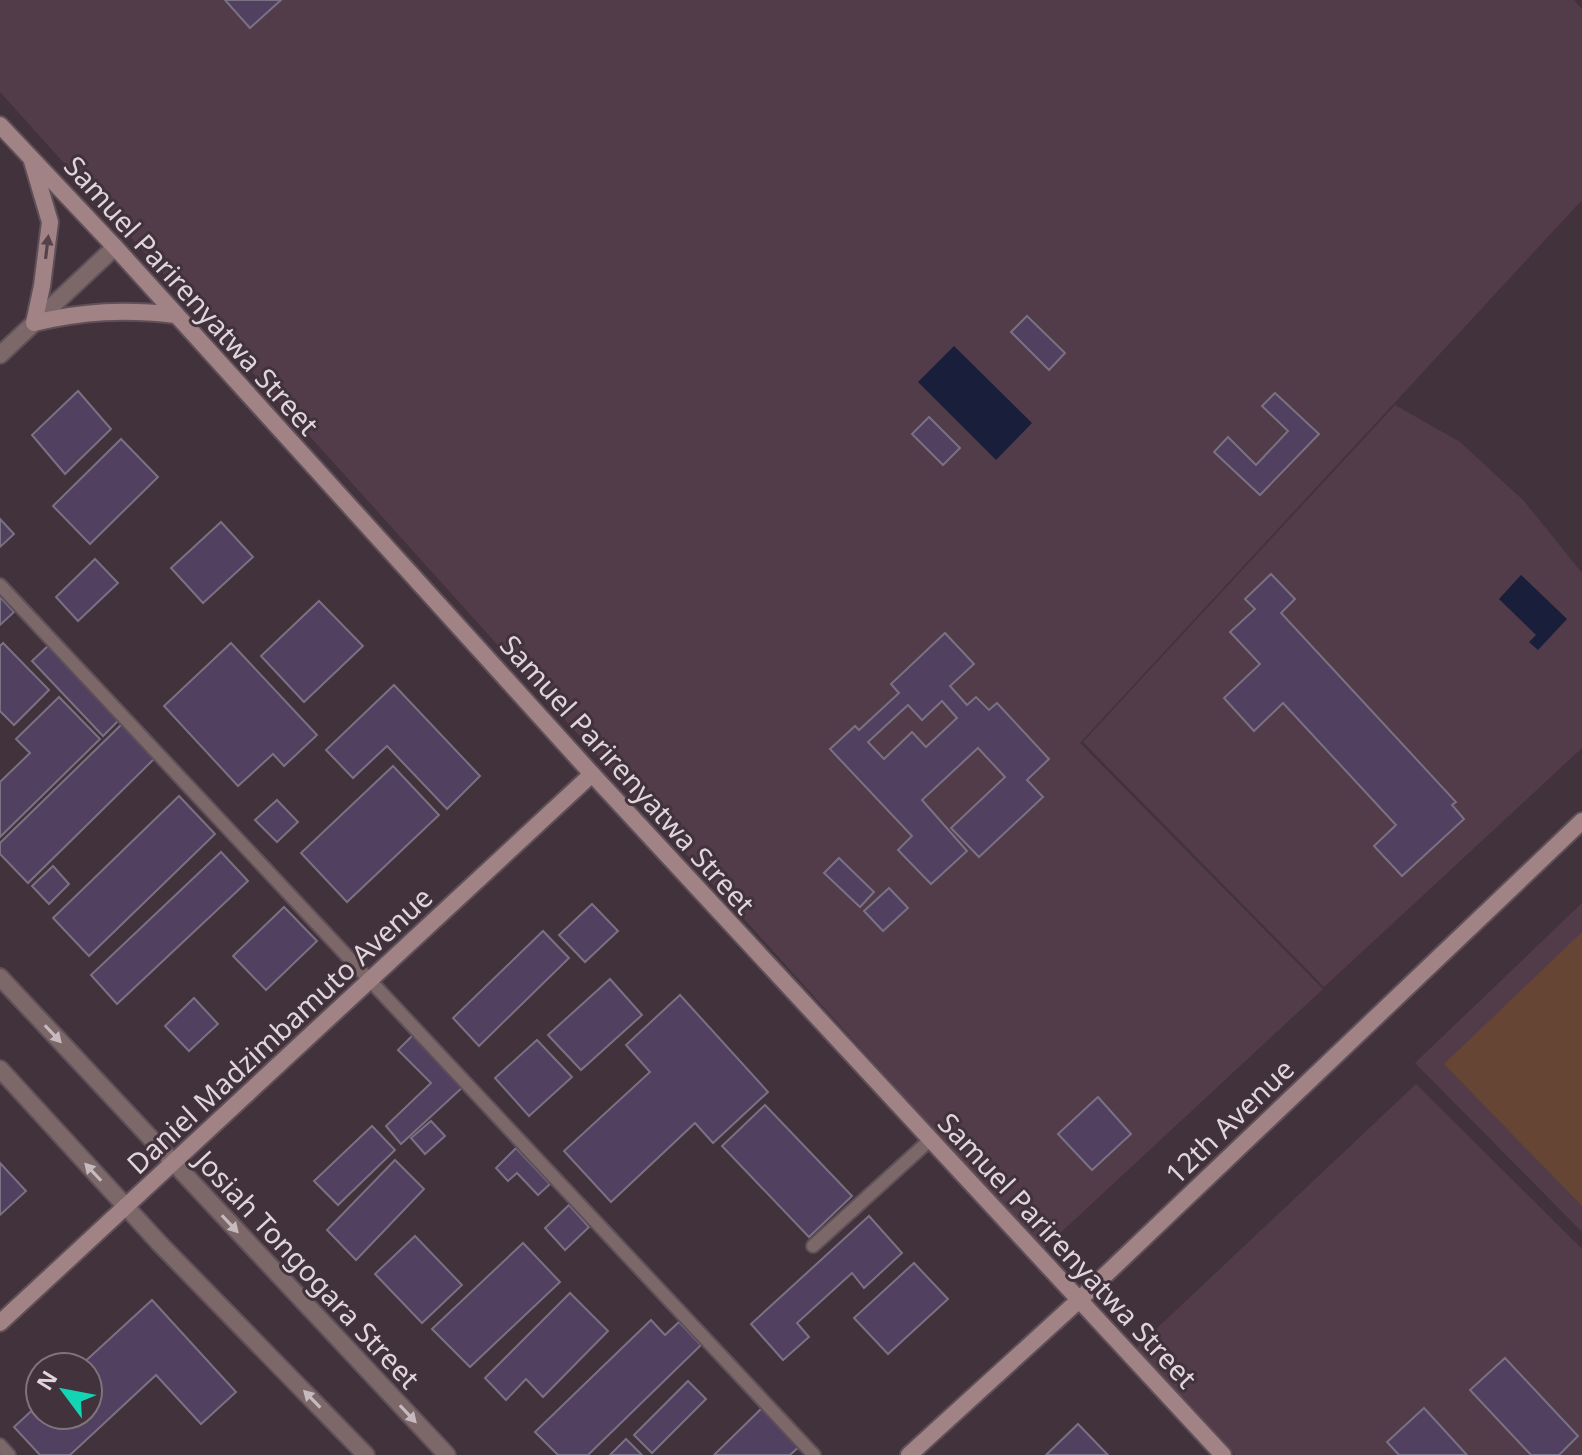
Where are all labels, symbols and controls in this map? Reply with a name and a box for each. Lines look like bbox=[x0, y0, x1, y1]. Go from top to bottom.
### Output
street label: Samuel Parirenyatwa Street bbox=[56, 147, 328, 443]
one-way arrow bbox=[41, 234, 54, 259]
street label: Samuel Parirenyatwa Street bbox=[492, 626, 764, 922]
street label: Daniel Madzimbamuto Avenue bbox=[118, 878, 440, 1182]
one-way arrow bbox=[44, 1024, 62, 1043]
street label: 12th Avenue bbox=[1156, 1050, 1302, 1192]
street label: Samuel Parirenyatwa Street bbox=[930, 1104, 1206, 1396]
street label: Josiah Tongogara Street bbox=[185, 1140, 429, 1396]
one-way arrow bbox=[84, 1162, 102, 1181]
one-way arrow bbox=[221, 1215, 239, 1234]
north arrow bbox=[24, 1351, 104, 1431]
text: N bbox=[29, 1364, 64, 1395]
one-way arrow bbox=[303, 1390, 322, 1409]
one-way arrow bbox=[399, 1404, 417, 1423]

